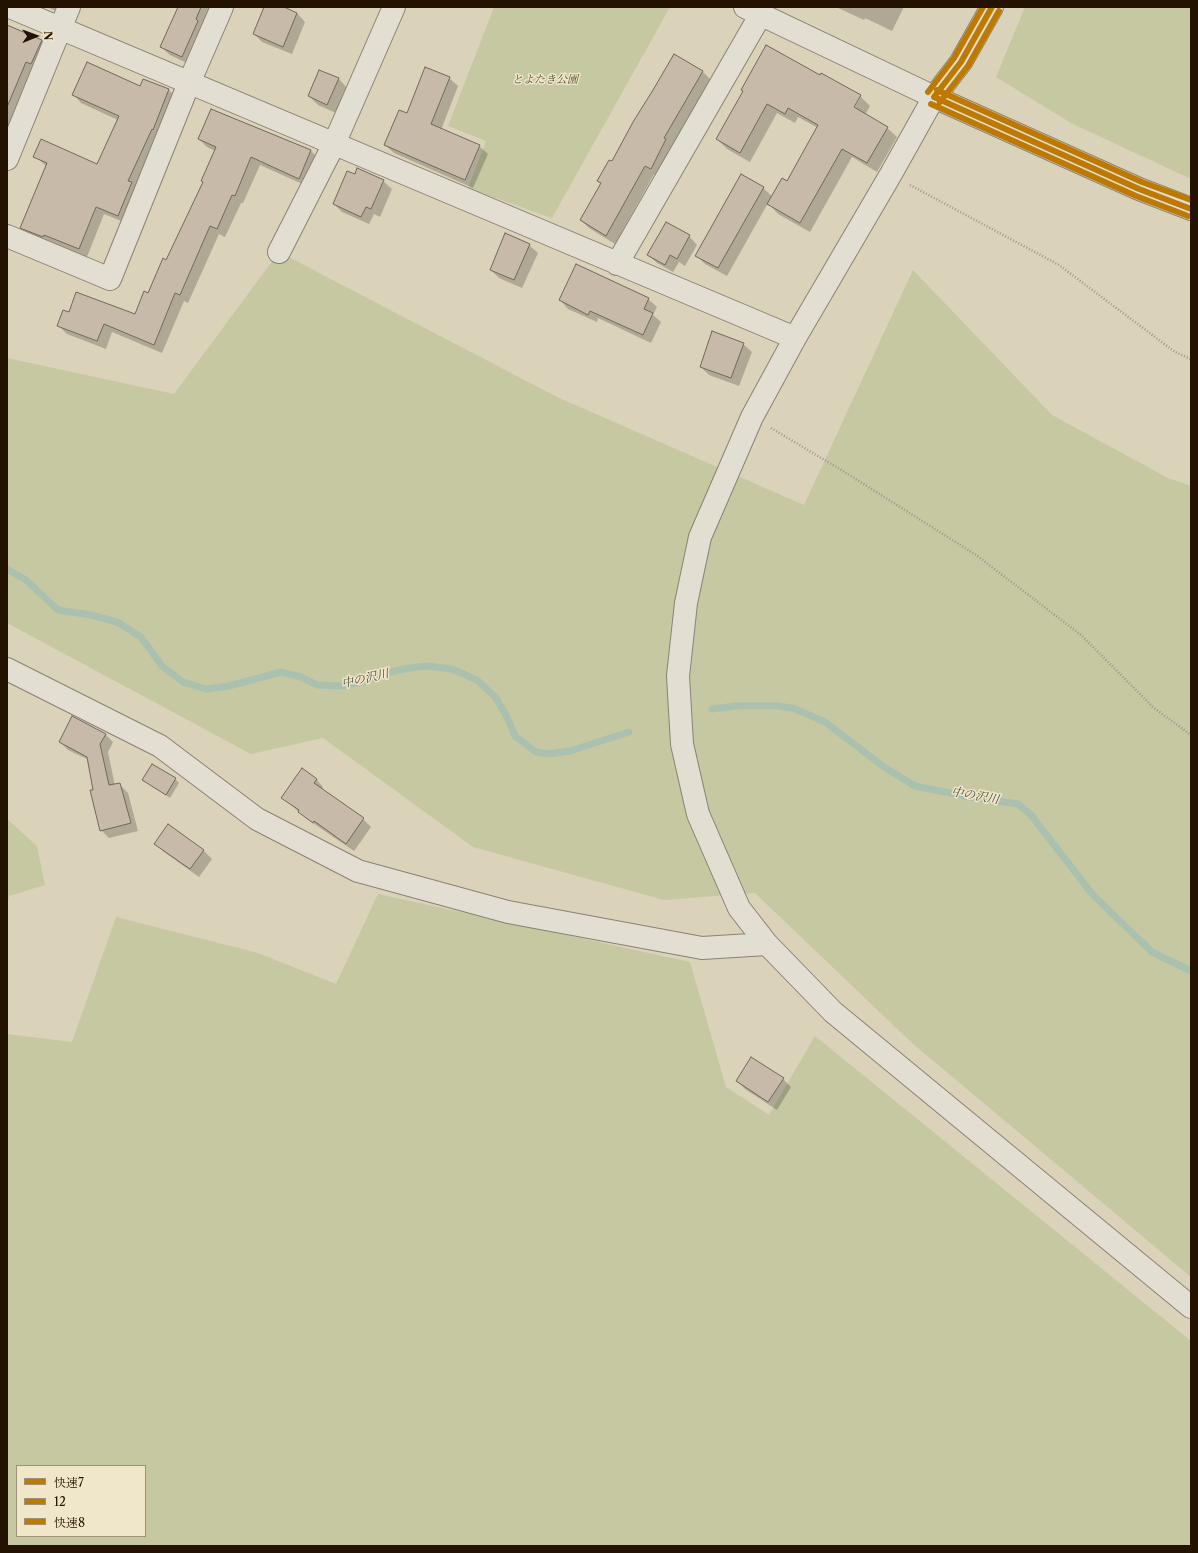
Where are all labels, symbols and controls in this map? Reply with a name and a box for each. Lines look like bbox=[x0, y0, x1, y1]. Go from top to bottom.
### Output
north arrow bbox=[16, 16, 56, 56]
text: N bbox=[41, 31, 55, 41]
park label: とよたき公園 bbox=[512, 73, 578, 87]
water label: 中の沢川 bbox=[340, 667, 390, 691]
water label: 中の沢川 bbox=[950, 785, 1000, 807]
legend bbox=[16, 1465, 146, 1537]
text: 快速7 bbox=[54, 1475, 84, 1490]
text: 12 bbox=[54, 1494, 66, 1509]
text: 快速8 bbox=[54, 1515, 85, 1530]

